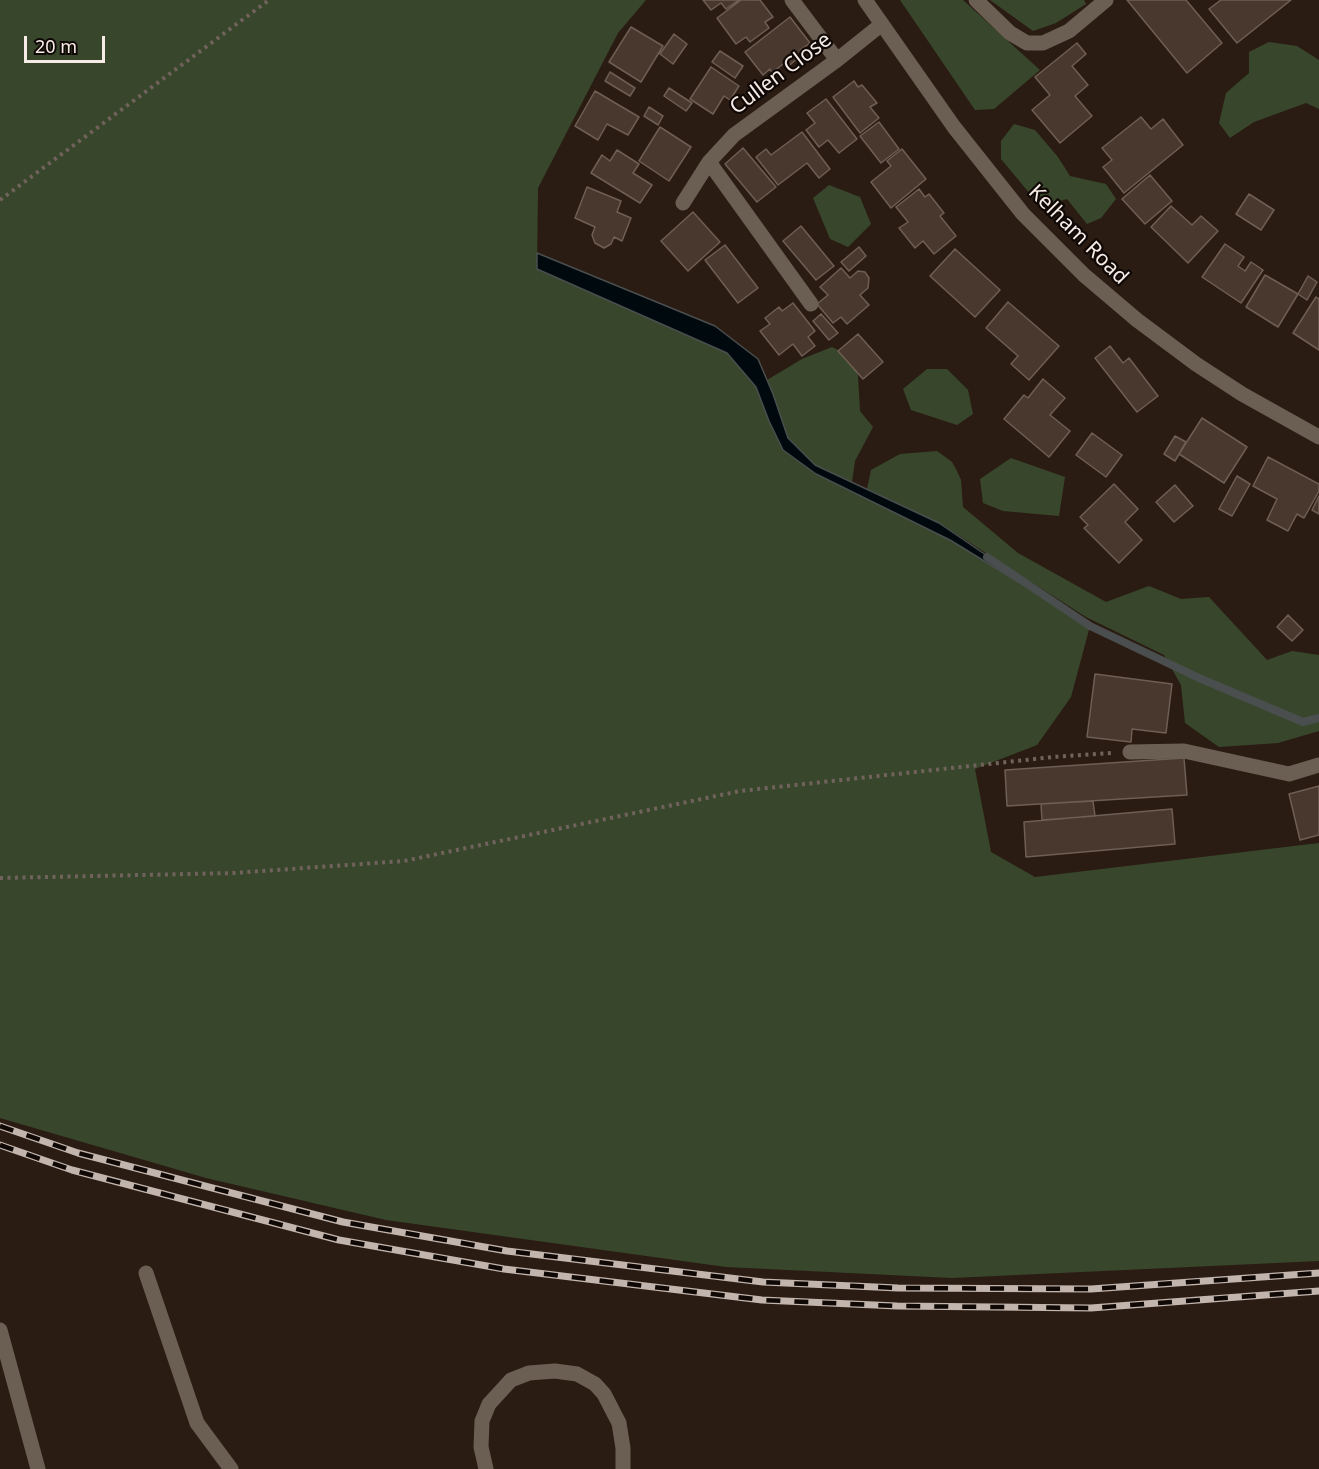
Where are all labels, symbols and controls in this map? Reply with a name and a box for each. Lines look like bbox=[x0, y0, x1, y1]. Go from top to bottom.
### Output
scale bar bbox=[27, 24, 108, 62]
street label: Cullen Close bbox=[725, 28, 837, 120]
text: 20 m bbox=[35, 34, 77, 58]
street label: Kelham Road bbox=[1023, 180, 1133, 290]

